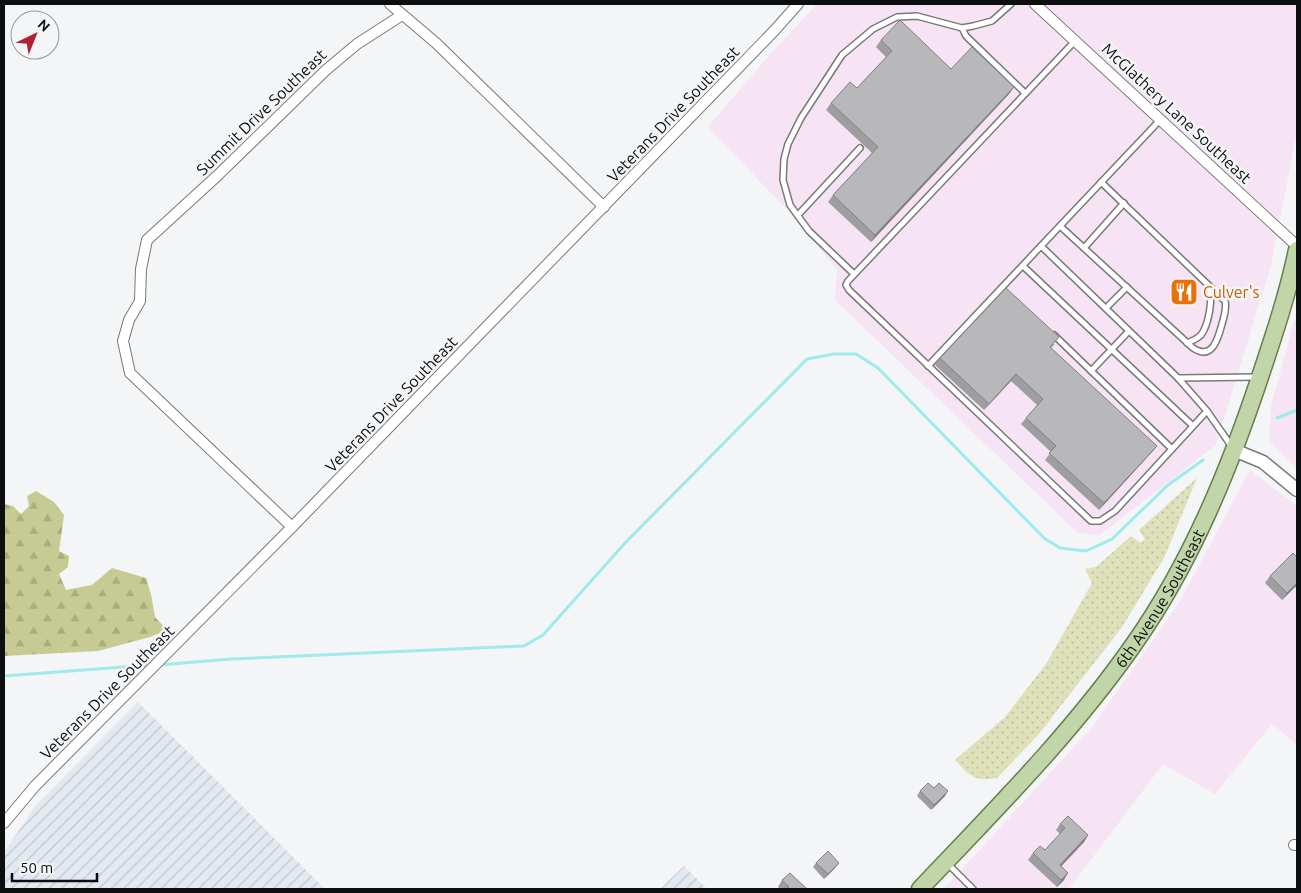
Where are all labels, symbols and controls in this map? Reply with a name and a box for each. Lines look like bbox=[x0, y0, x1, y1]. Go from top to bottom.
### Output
north arrow bbox=[10, 10, 60, 60]
text: N bbox=[35, 16, 53, 35]
street label: McGlathery Lane Southeast bbox=[1099, 39, 1256, 187]
street label: Veterans Drive Southeast bbox=[603, 42, 743, 186]
street label: Summit Drive Southeast bbox=[193, 45, 330, 179]
restaurant icon: Culver's bbox=[1169, 277, 1199, 307]
place label: Culver's bbox=[1203, 283, 1260, 301]
street label: Veterans Drive Southeast bbox=[321, 332, 461, 476]
street label: 6th Avenue Southeast bbox=[1111, 526, 1208, 671]
street label: Veterans Drive Southeast bbox=[36, 621, 178, 763]
scale bar bbox=[12, 850, 98, 882]
text: 50 m bbox=[20, 859, 53, 876]

